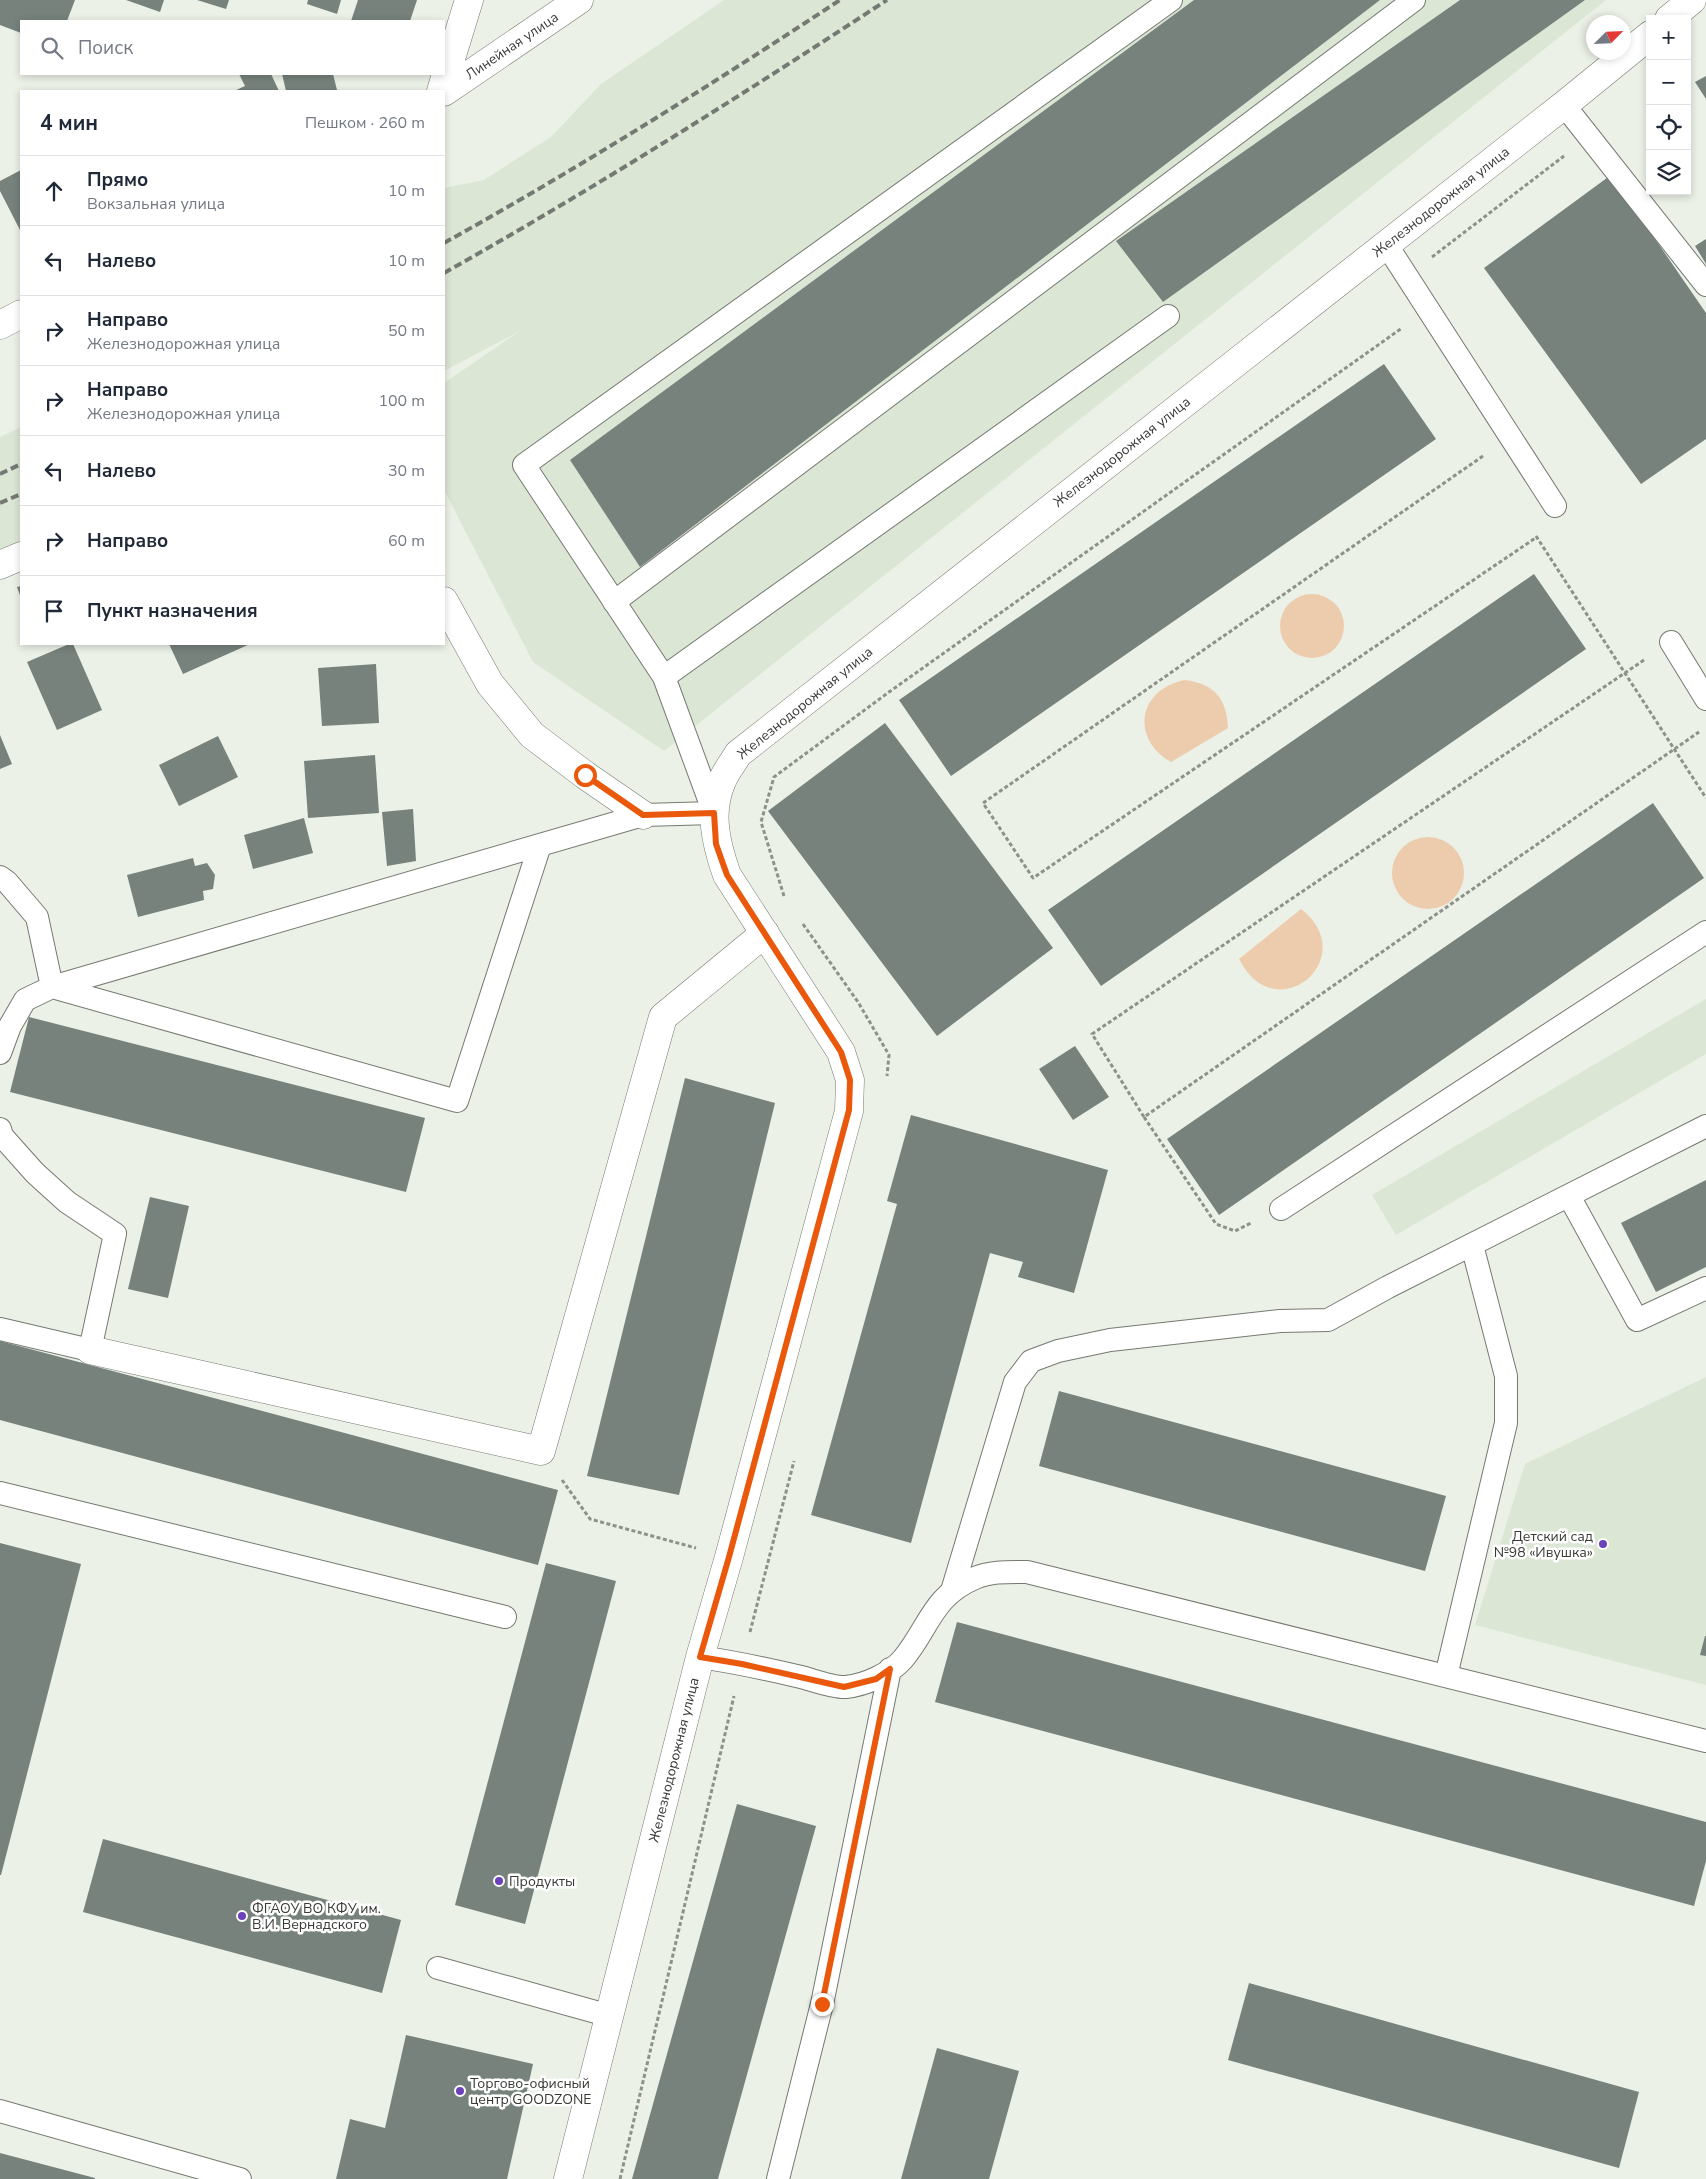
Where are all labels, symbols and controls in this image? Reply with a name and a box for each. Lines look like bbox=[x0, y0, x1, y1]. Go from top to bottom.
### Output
street label: Линейная улица bbox=[462, 8, 562, 84]
north arrow bbox=[1586, 15, 1631, 60]
map controls bbox=[1646, 15, 1691, 195]
button: + bbox=[1646, 15, 1691, 60]
search box bbox=[20, 20, 445, 75]
icon: search bbox=[38, 34, 66, 62]
text: Поиск bbox=[78, 35, 133, 61]
button: − bbox=[1646, 60, 1691, 105]
button: locate bbox=[1646, 105, 1691, 150]
text: 4 мин bbox=[40, 109, 98, 137]
text: Пешком · 260 m bbox=[305, 112, 425, 134]
street label: Железнодорожная улица bbox=[1369, 142, 1513, 262]
button: layers bbox=[1646, 150, 1691, 195]
text: Прямо bbox=[87, 167, 148, 193]
icon: ahead bbox=[40, 177, 68, 205]
text: 10 m bbox=[388, 180, 425, 202]
text: Вокзальная улица bbox=[87, 193, 225, 215]
icon: left bbox=[40, 247, 68, 275]
text: Налево bbox=[87, 248, 156, 274]
text: 10 m bbox=[388, 250, 425, 272]
text: Направо bbox=[87, 307, 168, 333]
icon: right bbox=[40, 317, 68, 345]
text: 50 m bbox=[388, 320, 425, 342]
text: Железнодорожная улица bbox=[87, 333, 280, 355]
text: Направо bbox=[87, 377, 168, 403]
icon: right bbox=[40, 387, 68, 415]
text: 100 m bbox=[378, 390, 425, 412]
street label: Железнодорожная улица bbox=[1050, 392, 1194, 512]
text: Железнодорожная улица bbox=[87, 403, 280, 425]
icon: left bbox=[40, 457, 68, 485]
text: Налево bbox=[87, 458, 156, 484]
text: 30 m bbox=[388, 460, 425, 482]
icon: right bbox=[40, 527, 68, 555]
text: Направо bbox=[87, 528, 168, 554]
text: 60 m bbox=[388, 530, 425, 552]
icon: arrive bbox=[40, 597, 68, 625]
text: Пункт назначения bbox=[87, 598, 258, 624]
street label: Железнодорожная улица bbox=[733, 642, 877, 764]
route start bbox=[574, 764, 597, 787]
place label: Детский сад №98 «Ивушка» bbox=[1494, 1527, 1593, 1562]
marker: Детский сад №98 «Ивушка» bbox=[1597, 1538, 1609, 1550]
street label: Железнодорожная улица bbox=[644, 1676, 704, 1844]
place label: Продукты bbox=[509, 1872, 575, 1891]
marker: Продукты bbox=[493, 1875, 505, 1887]
place label: ФГАОУ ВО КФУ им. В.И. Вернадского bbox=[252, 1899, 381, 1934]
marker: ФГАОУ ВО КФУ им. В.И. Вернадского bbox=[236, 1910, 248, 1922]
route end bbox=[811, 1993, 834, 2016]
place label: Торгово-офисный центр GOODZONE bbox=[470, 2074, 591, 2109]
marker: Торгово-офисный центр GOODZONE bbox=[454, 2085, 466, 2097]

